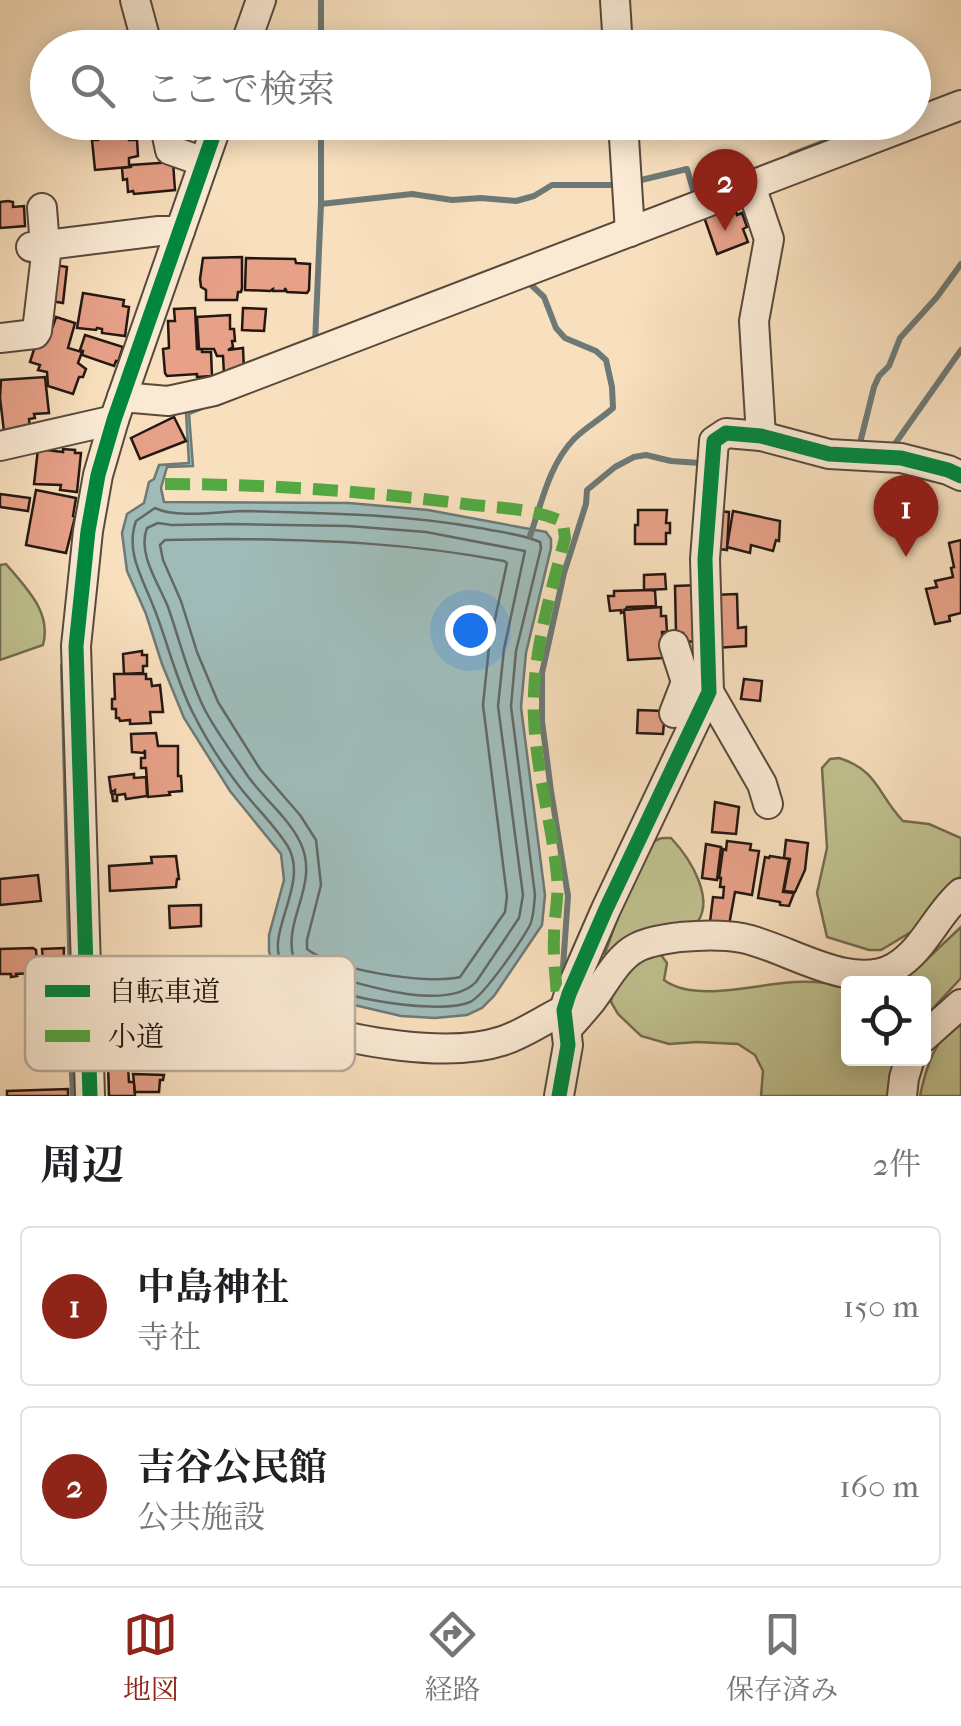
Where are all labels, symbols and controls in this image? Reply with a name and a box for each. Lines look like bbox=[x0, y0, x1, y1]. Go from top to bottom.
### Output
search box bbox=[30, 30, 931, 140]
icon: search bbox=[65, 58, 120, 113]
text: ここで検索 bbox=[145, 67, 335, 112]
pin: 2 bbox=[692, 148, 758, 231]
pin: 1 bbox=[874, 474, 938, 557]
your location bbox=[445, 605, 496, 656]
legend bbox=[25, 956, 355, 1071]
text: 自転車道 bbox=[108, 975, 220, 1008]
map controls bbox=[841, 976, 931, 1066]
button: locate bbox=[841, 976, 931, 1066]
text: 小道 bbox=[108, 1020, 164, 1053]
text: 周辺 bbox=[40, 1141, 124, 1190]
text: 2件 bbox=[873, 1146, 921, 1183]
text: 中島神社 bbox=[137, 1265, 289, 1310]
text: 1 bbox=[69, 1288, 80, 1325]
text: 150 m bbox=[843, 1288, 919, 1325]
text: 寺社 bbox=[137, 1319, 201, 1356]
text: 吉谷公民館 bbox=[137, 1445, 327, 1490]
text: 2 bbox=[66, 1468, 83, 1505]
text: 160 m bbox=[839, 1468, 919, 1505]
text: 公共施設 bbox=[137, 1499, 265, 1536]
tab: 地図 bbox=[123, 1607, 179, 1707]
tab: 経路 bbox=[424, 1607, 480, 1707]
tab: 保存済み bbox=[726, 1607, 838, 1707]

